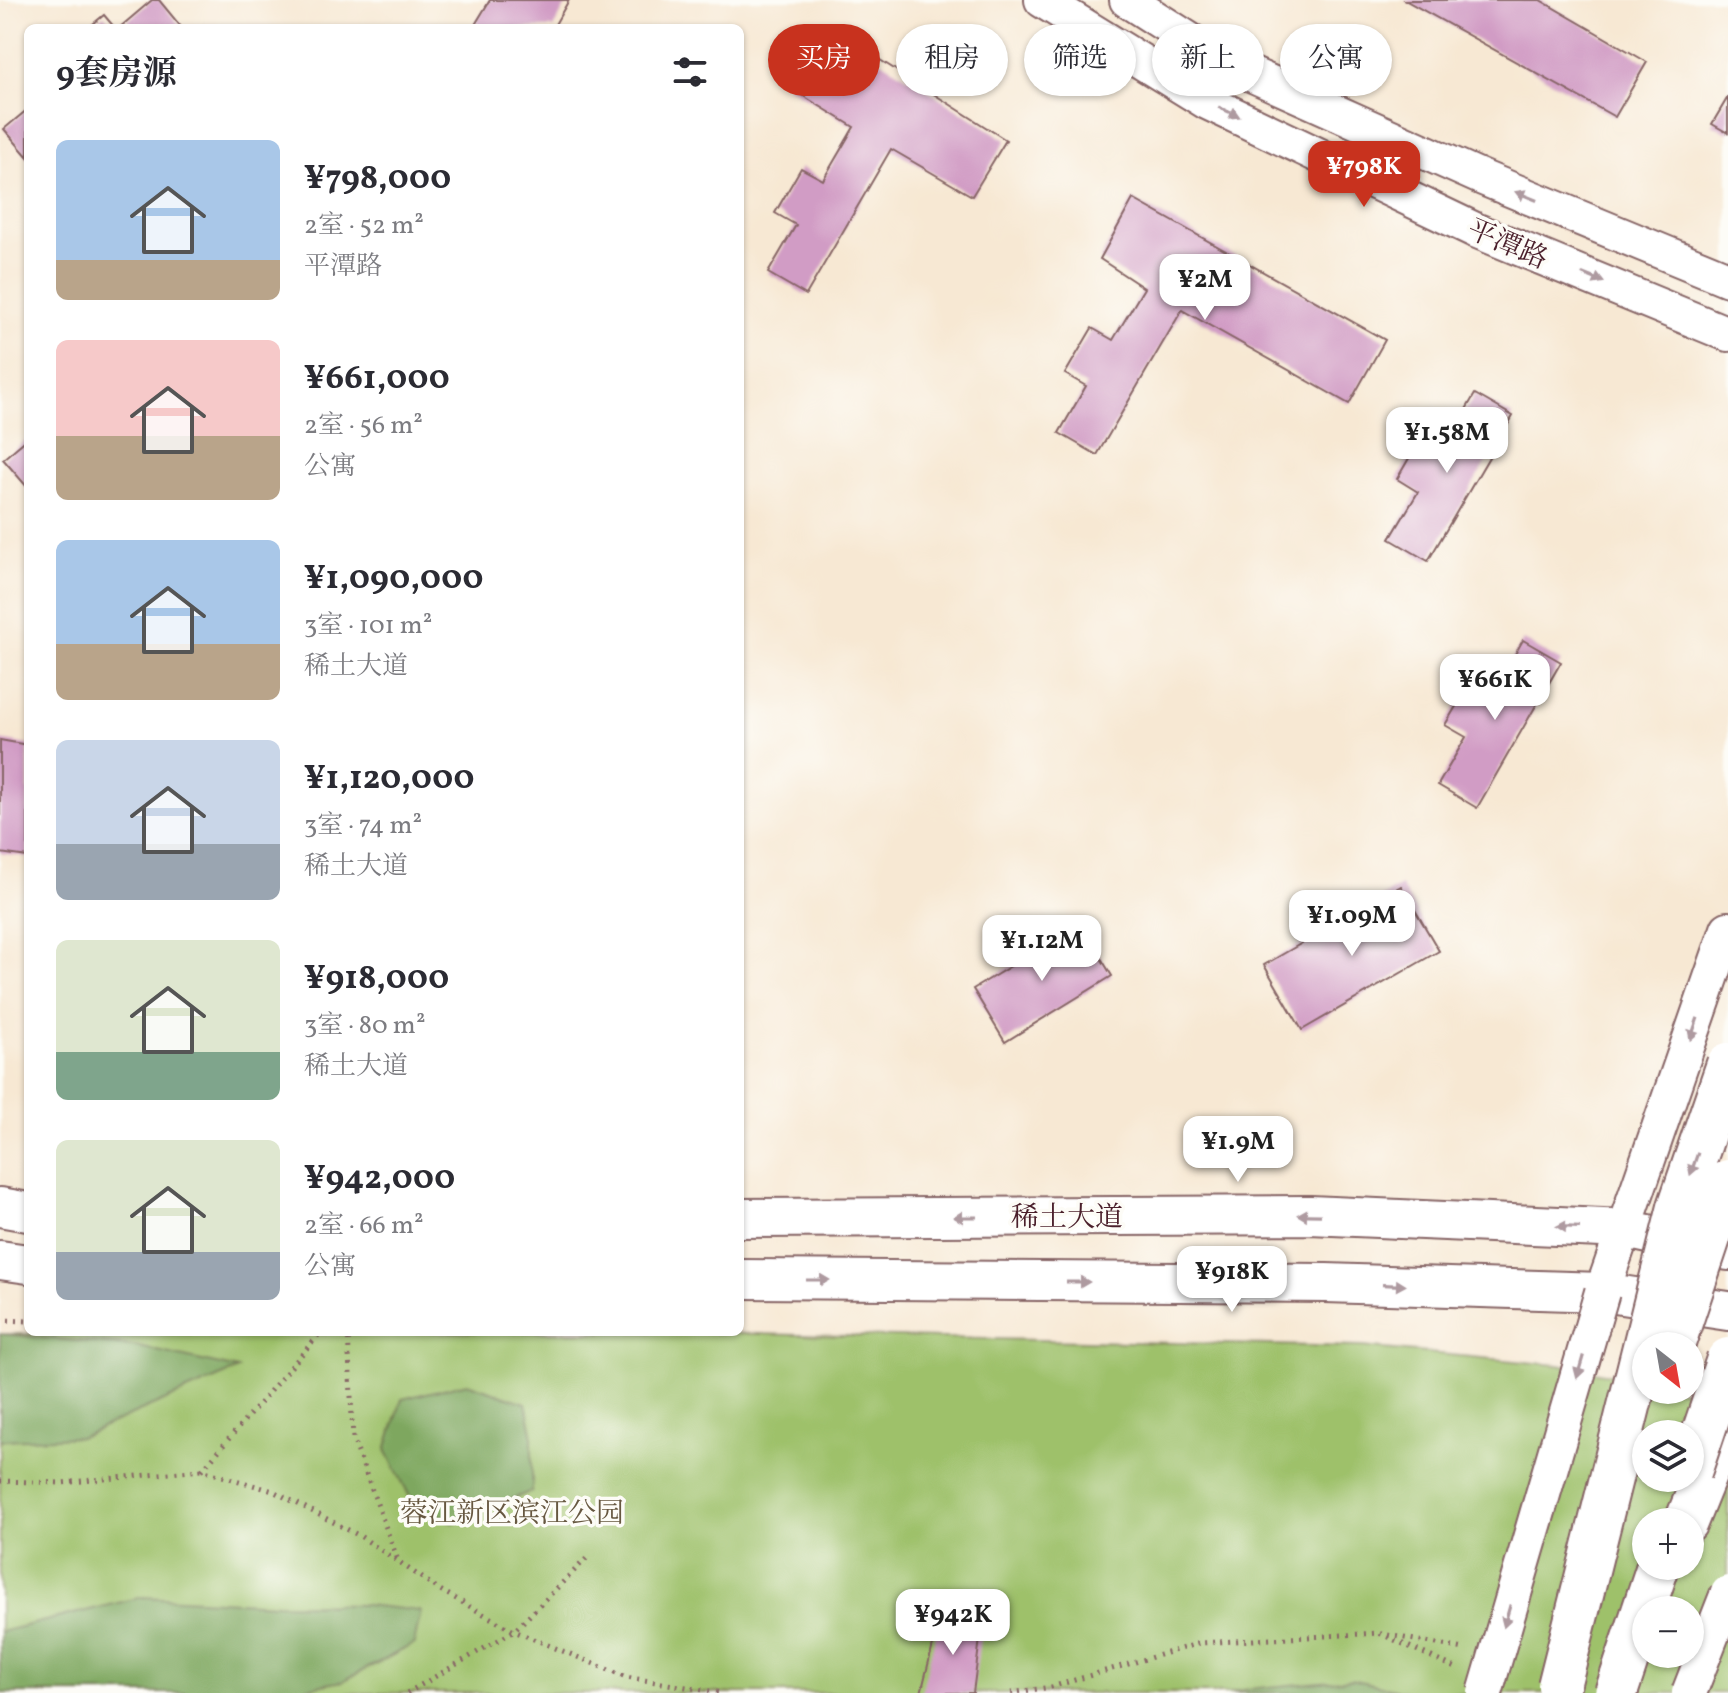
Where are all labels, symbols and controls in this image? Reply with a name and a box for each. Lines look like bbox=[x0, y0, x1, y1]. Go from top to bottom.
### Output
chip: 买房 bbox=[768, 24, 880, 96]
chip: 租房 bbox=[896, 24, 1008, 96]
chip: 筛选 bbox=[1024, 24, 1136, 96]
chip: 新上 bbox=[1152, 24, 1264, 96]
chip: 公寓 bbox=[1280, 24, 1392, 96]
icon: filters bbox=[668, 50, 712, 94]
text: 9套房源 bbox=[56, 52, 177, 99]
one-way arrow bbox=[1217, 105, 1240, 119]
pin: ¥798K bbox=[1308, 141, 1420, 209]
text: ¥798K bbox=[1326, 149, 1402, 185]
text: ¥798,000 bbox=[304, 156, 451, 203]
icon: home bbox=[120, 172, 216, 268]
one-way arrow bbox=[1515, 189, 1538, 202]
text: 2室 · 52 m² bbox=[304, 208, 424, 244]
street label: 平潭路 bbox=[1461, 211, 1553, 280]
text: 平潭路 bbox=[304, 249, 382, 285]
pin: ¥2M bbox=[1166, 254, 1244, 322]
text: ¥2M bbox=[1177, 262, 1233, 298]
one-way arrow bbox=[1581, 272, 1604, 285]
text: ¥661,000 bbox=[304, 356, 450, 403]
icon: home bbox=[120, 372, 216, 468]
pin: ¥1.58M bbox=[1382, 407, 1512, 475]
text: 2室 · 56 m² bbox=[304, 408, 423, 444]
text: ¥1.58M bbox=[1404, 415, 1490, 451]
text: 公寓 bbox=[304, 449, 356, 485]
text: ¥1,090,000 bbox=[304, 556, 483, 603]
icon: home bbox=[120, 572, 216, 668]
text: 3室 · 101 m² bbox=[304, 608, 432, 644]
text: 稀土大道 bbox=[304, 649, 408, 685]
pin: ¥661K bbox=[1439, 654, 1551, 722]
text: ¥661K bbox=[1458, 662, 1532, 698]
text: ¥1,120,000 bbox=[304, 756, 474, 803]
icon: home bbox=[120, 772, 216, 868]
text: 3室 · 74 m² bbox=[304, 808, 422, 844]
text: 稀土大道 bbox=[304, 849, 408, 885]
pin: ¥1.09M bbox=[1287, 890, 1417, 958]
text: ¥1.09M bbox=[1307, 898, 1397, 934]
pin: ¥1.12M bbox=[977, 915, 1107, 983]
text: ¥1.12M bbox=[1000, 923, 1084, 959]
text: ¥918,000 bbox=[304, 956, 449, 1003]
icon: home bbox=[120, 972, 216, 1068]
text: 3室 · 80 m² bbox=[304, 1008, 426, 1044]
one-way arrow bbox=[1687, 1017, 1699, 1041]
text: 稀土大道 bbox=[304, 1049, 408, 1085]
pin: ¥1.9M bbox=[1182, 1116, 1294, 1184]
text: ¥1.9M bbox=[1201, 1124, 1275, 1160]
one-way arrow bbox=[1687, 1152, 1699, 1176]
text: ¥942,000 bbox=[304, 1156, 455, 1203]
icon: home bbox=[120, 1172, 216, 1268]
street label: 稀土大道 bbox=[1011, 1199, 1123, 1238]
text: 2室 · 66 m² bbox=[304, 1208, 424, 1244]
one-way arrow bbox=[1296, 1209, 1321, 1222]
one-way arrow bbox=[952, 1211, 977, 1223]
one-way arrow bbox=[1555, 1221, 1580, 1234]
pin: ¥918K bbox=[1176, 1246, 1288, 1314]
text: 公寓 bbox=[304, 1249, 356, 1285]
text: ¥918K bbox=[1195, 1254, 1269, 1290]
one-way arrow bbox=[806, 1274, 831, 1286]
one-way arrow bbox=[1066, 1276, 1091, 1288]
one-way arrow bbox=[1382, 1279, 1407, 1292]
north arrow bbox=[1632, 1332, 1704, 1404]
map controls bbox=[1632, 1332, 1704, 1668]
one-way arrow bbox=[1573, 1355, 1586, 1379]
button: layers bbox=[1632, 1420, 1704, 1492]
park label: 蓉江新区滨江公园 bbox=[400, 1495, 624, 1534]
button: + bbox=[1632, 1508, 1704, 1580]
pin: ¥942K bbox=[897, 1589, 1009, 1657]
button: − bbox=[1632, 1596, 1704, 1668]
text: ¥942K bbox=[914, 1597, 992, 1633]
one-way arrow bbox=[1500, 1605, 1513, 1629]

